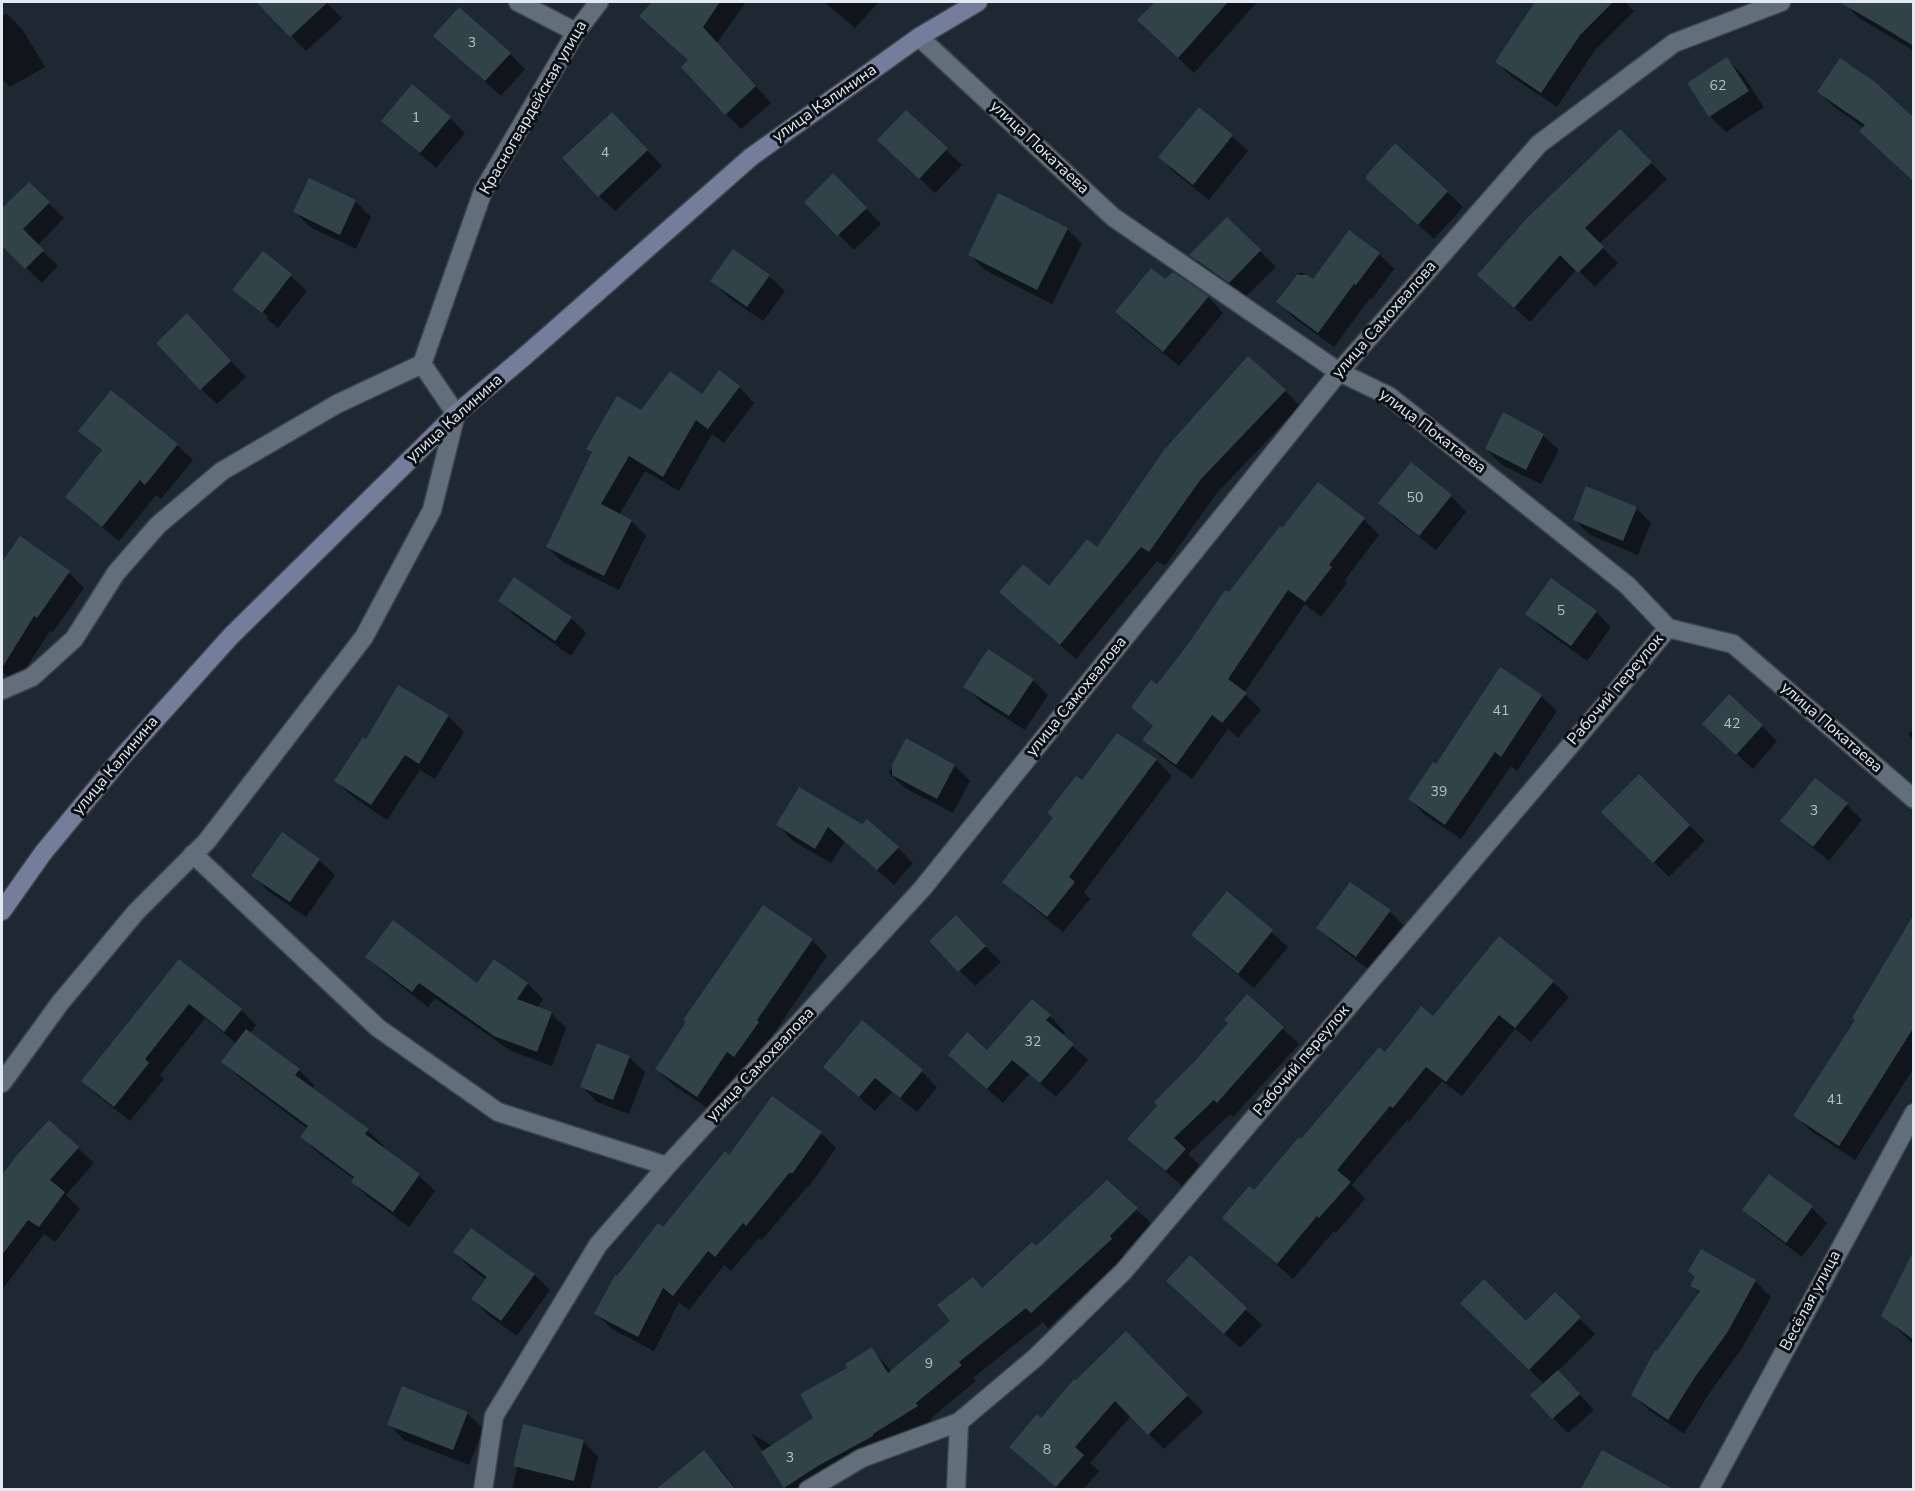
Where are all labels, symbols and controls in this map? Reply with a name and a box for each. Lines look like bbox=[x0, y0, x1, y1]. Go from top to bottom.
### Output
street label: Красногвардейская улица bbox=[476, 18, 592, 198]
house number: 3 bbox=[468, 36, 476, 52]
street label: улица Калинина bbox=[769, 61, 881, 147]
house number: 62 bbox=[1710, 79, 1726, 95]
street label: улица Покатаева bbox=[985, 97, 1093, 199]
house number: 1 bbox=[412, 111, 420, 127]
house number: 4 bbox=[601, 146, 609, 162]
street label: улица Самохвалова bbox=[1329, 257, 1441, 383]
street label: улица Калинина bbox=[403, 371, 507, 467]
street label: улица Покатаева bbox=[1375, 386, 1489, 478]
house number: 50 bbox=[1407, 491, 1423, 507]
house number: 5 bbox=[1557, 604, 1565, 620]
street label: Рабочий переулок bbox=[1564, 631, 1668, 749]
street label: улица Самохвалова bbox=[1023, 633, 1131, 761]
street label: улица Покатаева bbox=[1776, 679, 1886, 777]
house number: 41 bbox=[1493, 704, 1509, 720]
street label: улица Калинина bbox=[69, 713, 163, 819]
house number: 42 bbox=[1724, 717, 1740, 733]
house number: 39 bbox=[1431, 785, 1447, 801]
house number: 3 bbox=[1810, 804, 1818, 820]
street label: Рабочий переулок bbox=[1250, 1002, 1354, 1120]
street label: улица Самохвалова bbox=[703, 1004, 819, 1126]
house number: 32 bbox=[1025, 1035, 1041, 1051]
house number: 41 bbox=[1827, 1093, 1843, 1109]
street label: Весёлая улица bbox=[1776, 1248, 1846, 1354]
house number: 9 bbox=[925, 1357, 933, 1373]
house number: 8 bbox=[1043, 1443, 1051, 1459]
house number: 3 bbox=[786, 1451, 794, 1467]

